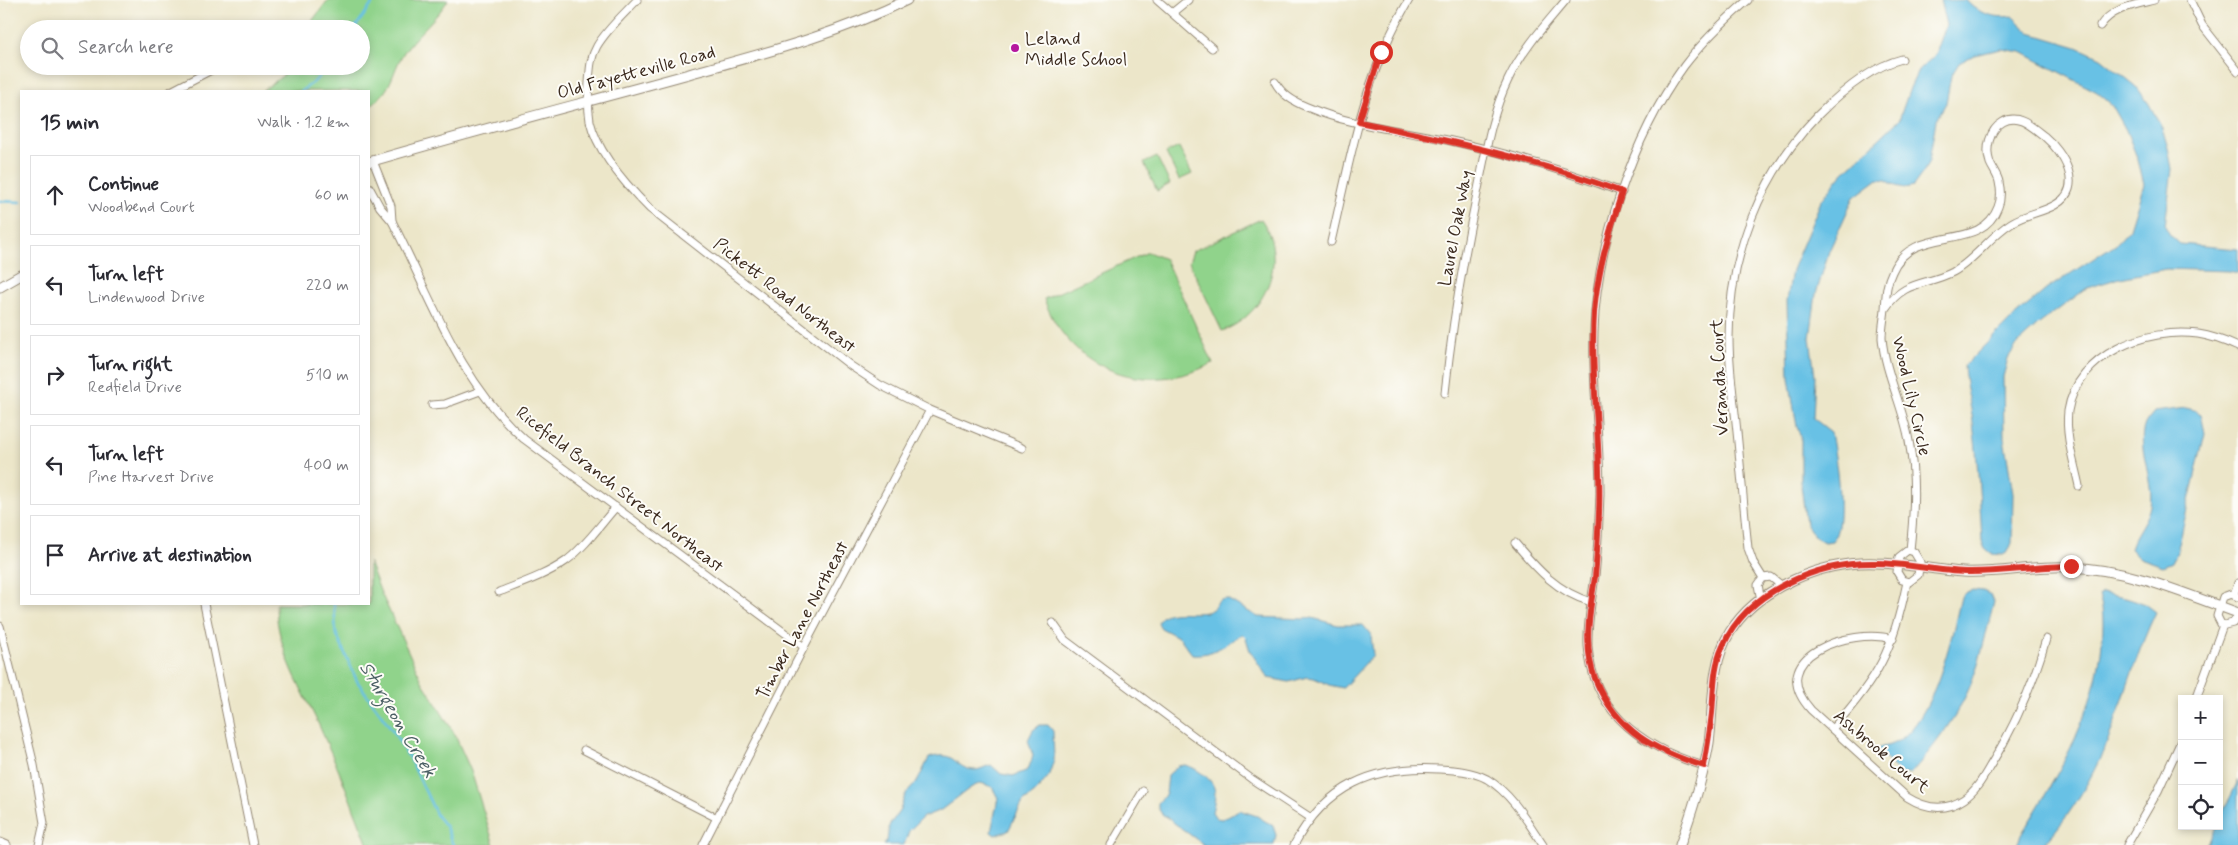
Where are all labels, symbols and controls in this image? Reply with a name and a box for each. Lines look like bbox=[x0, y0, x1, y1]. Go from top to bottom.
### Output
search box bbox=[20, 20, 370, 75]
place label: Leland Middle School bbox=[1025, 27, 1127, 72]
icon: search bbox=[38, 34, 66, 62]
text: Search here bbox=[78, 35, 174, 60]
street label: Old Fayetteville Road bbox=[554, 40, 718, 106]
route start bbox=[1370, 41, 1393, 64]
marker: Leland Middle School bbox=[1009, 42, 1021, 54]
text: 15 min bbox=[40, 109, 100, 137]
text: Walk · 1.2 km bbox=[257, 112, 350, 133]
street label: Laurel Oak Way bbox=[1433, 168, 1479, 288]
text: Continue bbox=[88, 172, 159, 197]
icon: ahead bbox=[41, 181, 69, 209]
text: 60 m bbox=[315, 185, 349, 206]
text: Woodbend Court bbox=[88, 197, 195, 218]
street label: Pickett Road Northeast bbox=[708, 233, 861, 359]
text: Turn left bbox=[88, 262, 164, 287]
icon: left bbox=[41, 271, 69, 299]
text: 220 m bbox=[306, 275, 349, 296]
text: Lindenwood Drive bbox=[88, 287, 205, 308]
street label: Veranda Court bbox=[1705, 317, 1735, 436]
street label: Wood Lily Circle bbox=[1886, 334, 1936, 458]
text: Turn right bbox=[88, 352, 172, 377]
icon: right bbox=[41, 361, 69, 389]
text: 510 m bbox=[306, 365, 349, 386]
text: Redfield Drive bbox=[88, 377, 182, 398]
street label: Ricefield Branch Street Northeast bbox=[511, 401, 729, 579]
text: Turn left bbox=[88, 442, 164, 467]
icon: left bbox=[41, 451, 69, 479]
text: 400 m bbox=[304, 455, 349, 476]
text: Pine Harvest Drive bbox=[88, 467, 214, 488]
street label: Timber Lane Northeast bbox=[751, 537, 855, 704]
icon: arrive bbox=[41, 541, 69, 569]
text: Arrive at destination bbox=[88, 543, 252, 568]
route end bbox=[2060, 555, 2083, 578]
water label: Sturgeon Creek bbox=[352, 657, 442, 784]
map controls bbox=[2178, 695, 2223, 830]
button: + bbox=[2178, 695, 2223, 740]
street label: Ashbrook Court bbox=[1828, 704, 1935, 799]
button: − bbox=[2178, 740, 2223, 785]
button: locate bbox=[2178, 785, 2223, 830]

